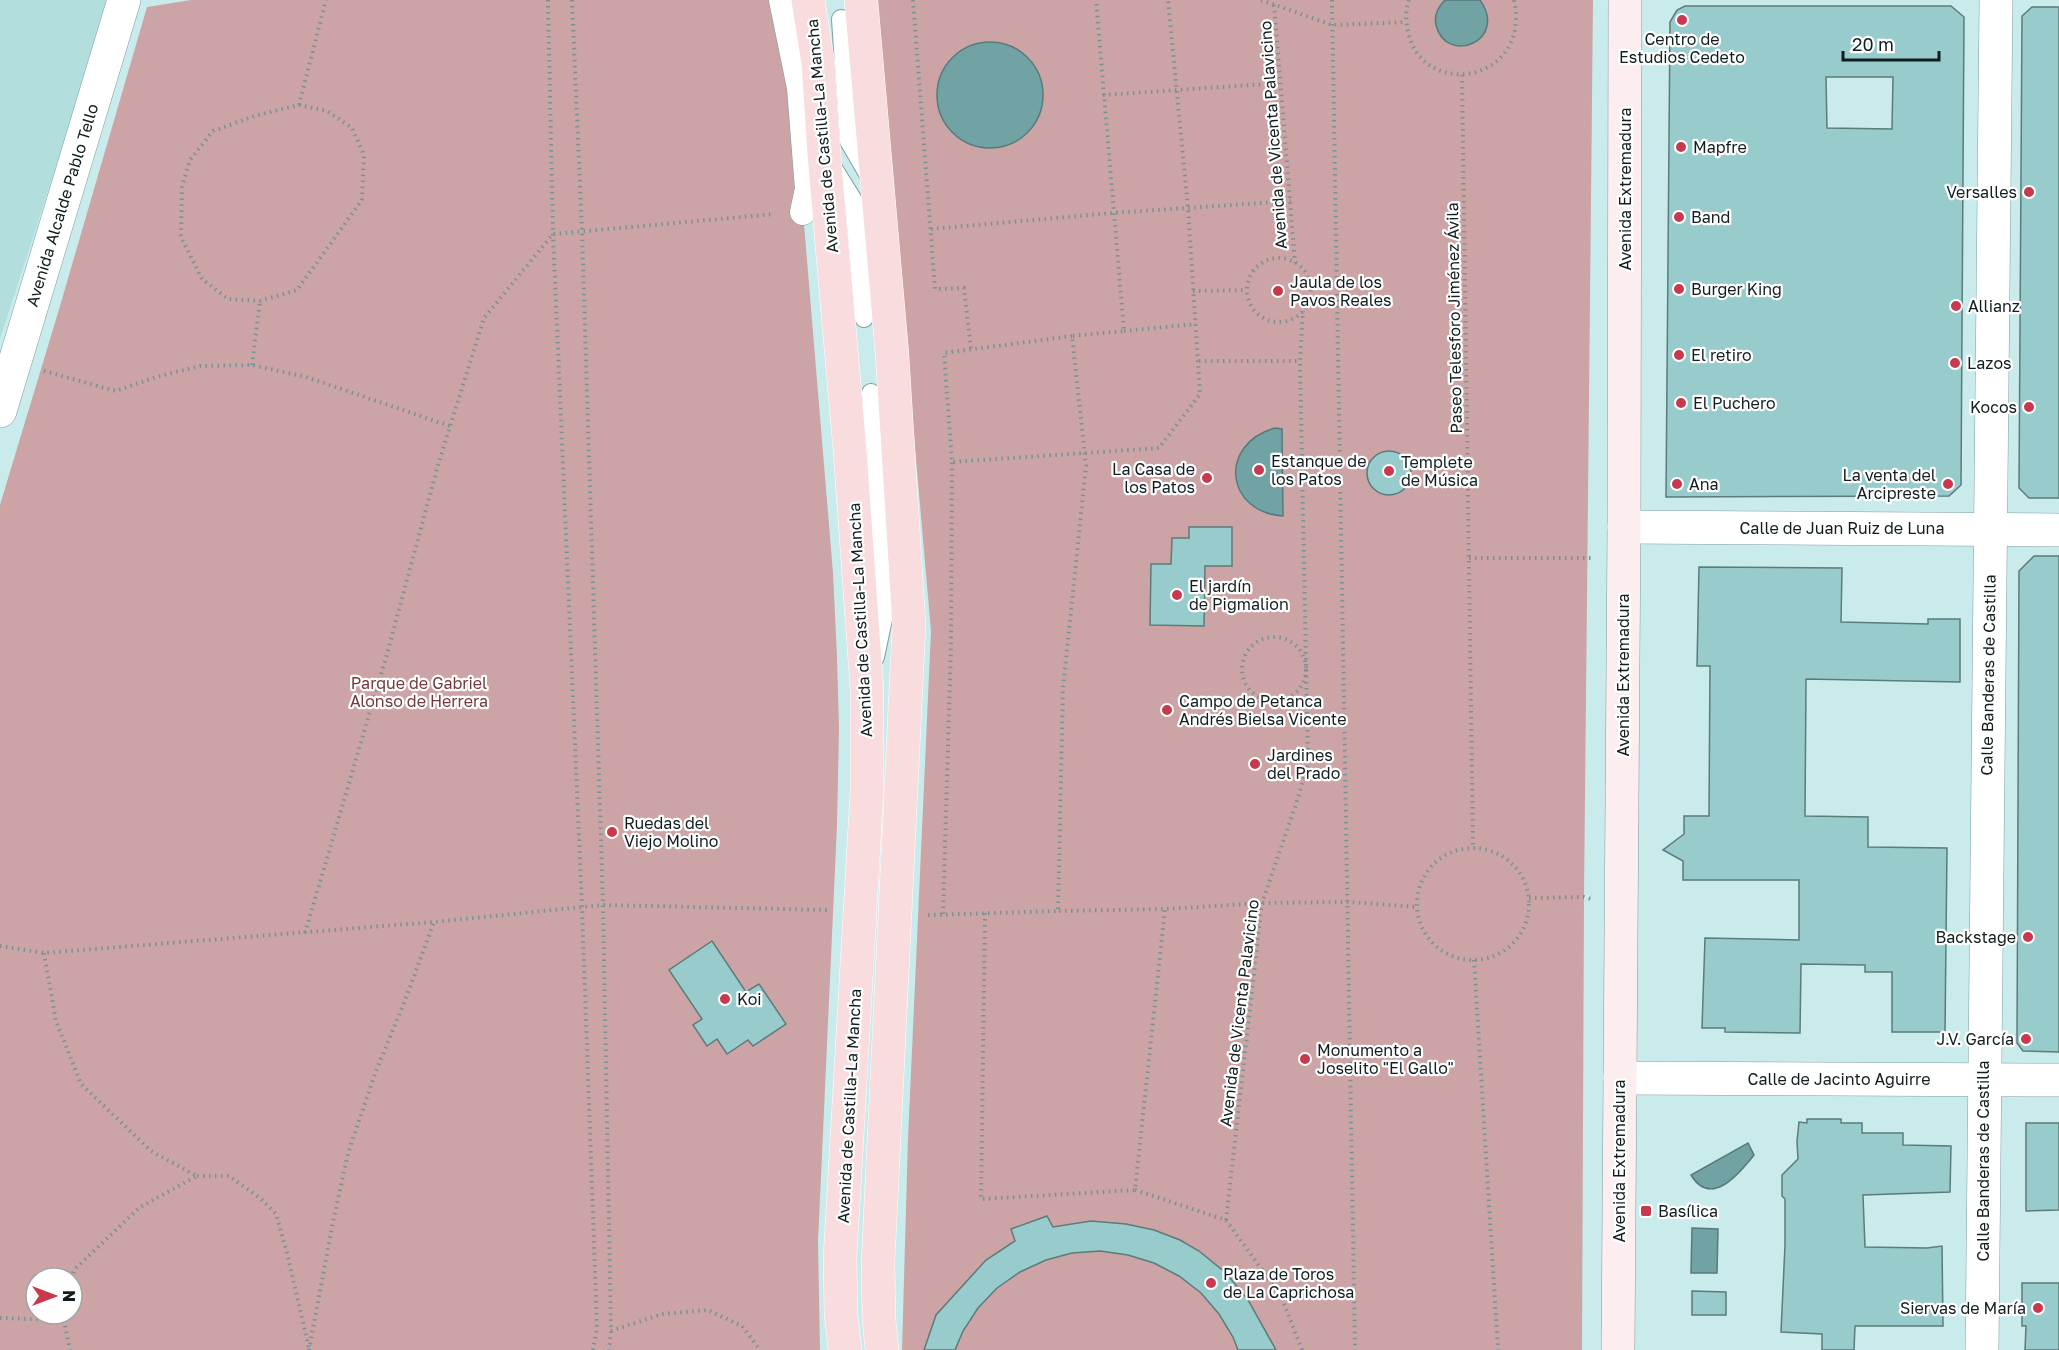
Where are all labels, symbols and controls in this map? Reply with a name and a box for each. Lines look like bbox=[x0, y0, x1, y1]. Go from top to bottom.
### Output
marker: Centro de Estudios Cedeto bbox=[1675, 13, 1689, 27]
street label: Avenida de Castilla-La Mancha bbox=[802, 18, 842, 254]
street label: Avenida de Vicenta Palavicino bbox=[1255, 20, 1291, 250]
scale bar bbox=[1843, 24, 1939, 62]
place label: Centro de Estudios Cedeto bbox=[1619, 29, 1745, 67]
text: 20 m bbox=[1852, 33, 1894, 55]
street label: Avenida Alcalde Pablo Tello bbox=[22, 101, 102, 309]
street label: Avenida Extremadura bbox=[1615, 107, 1635, 271]
place label: Mapfre bbox=[1693, 137, 1747, 157]
marker: Mapfre bbox=[1674, 140, 1688, 154]
place label: Versalles bbox=[1946, 182, 2017, 202]
marker: Versalles bbox=[2022, 185, 2036, 199]
street label: Paseo Telesforo Jiménez Ávila bbox=[1442, 202, 1466, 434]
place label: Band bbox=[1691, 207, 1730, 227]
marker: Band bbox=[1672, 210, 1686, 224]
place label: Jaula de los Pavos Reales bbox=[1290, 272, 1392, 310]
place label: Burger King bbox=[1691, 279, 1782, 299]
marker: Burger King bbox=[1672, 282, 1686, 296]
marker: Jaula de los Pavos Reales bbox=[1271, 284, 1285, 298]
place label: Allianz bbox=[1968, 296, 2020, 316]
marker: Allianz bbox=[1949, 299, 1963, 313]
place label: El retiro bbox=[1691, 345, 1752, 365]
marker: El retiro bbox=[1672, 348, 1686, 362]
place label: Lazos bbox=[1967, 353, 2012, 373]
marker: Lazos bbox=[1948, 356, 1962, 370]
place label: El Puchero bbox=[1693, 393, 1776, 413]
marker: El Puchero bbox=[1674, 396, 1688, 410]
place label: Kocos bbox=[1970, 397, 2017, 417]
marker: Kocos bbox=[2022, 400, 2036, 414]
place label: Estanque de los Patos bbox=[1271, 451, 1366, 489]
place label: Templete de Música bbox=[1401, 452, 1478, 490]
place label: La Casa de los Patos bbox=[1112, 459, 1195, 497]
marker: Estanque de los Patos bbox=[1252, 463, 1266, 477]
marker: Templete de Música bbox=[1382, 464, 1396, 478]
place label: La venta del Arcipreste bbox=[1842, 465, 1936, 503]
marker: La Casa de los Patos bbox=[1200, 471, 1214, 485]
place label: Ana bbox=[1689, 474, 1719, 494]
marker: Ana bbox=[1670, 477, 1684, 491]
marker: La venta del Arcipreste bbox=[1941, 477, 1955, 491]
street label: Avenida de Castilla-La Mancha bbox=[844, 502, 876, 738]
street label: Calle de Juan Ruiz de Luna bbox=[1739, 518, 1945, 538]
street label: Calle Banderas de Castilla bbox=[1976, 574, 2000, 776]
place label: El jardín de Pigmalion bbox=[1189, 576, 1289, 614]
marker: El jardín de Pigmalion bbox=[1170, 588, 1184, 602]
street label: Avenida Extremadura bbox=[1613, 593, 1633, 757]
park label: Parque de Gabriel Alonso de Herrera bbox=[350, 673, 488, 711]
place label: Campo de Petanca Andrés Bielsa Vicente bbox=[1179, 691, 1347, 729]
marker: Campo de Petanca Andrés Bielsa Vicente bbox=[1160, 703, 1174, 717]
place label: Jardines del Prado bbox=[1267, 745, 1340, 783]
marker: Jardines del Prado bbox=[1248, 757, 1262, 771]
place label: Ruedas del Viejo Molino bbox=[624, 813, 718, 851]
marker: Ruedas del Viejo Molino bbox=[605, 825, 619, 839]
street label: Avenida de Vicenta Palavicino bbox=[1215, 898, 1263, 1128]
place label: Backstage bbox=[1935, 927, 2016, 947]
marker: Backstage bbox=[2021, 930, 2035, 944]
street label: Avenida de Castilla-La Mancha bbox=[833, 988, 865, 1224]
place label: Koi bbox=[737, 989, 762, 1009]
marker: Koi bbox=[718, 992, 732, 1006]
place label: J.V. García bbox=[1937, 1029, 2014, 1049]
marker: J.V. García bbox=[2019, 1032, 2033, 1046]
place label: Monumento a Joselito "El Gallo" bbox=[1317, 1040, 1454, 1078]
marker: Monumento a Joselito "El Gallo" bbox=[1298, 1052, 1312, 1066]
street label: Calle Banderas de Castilla bbox=[1973, 1060, 1993, 1262]
street label: Calle de Jacinto Aguirre bbox=[1748, 1069, 1930, 1089]
street label: Avenida Extremadura bbox=[1609, 1079, 1629, 1243]
place label: Basílica bbox=[1658, 1201, 1718, 1221]
marker: Basílica bbox=[1639, 1204, 1653, 1218]
place label: Plaza de Toros de La Caprichosa bbox=[1223, 1264, 1354, 1302]
north arrow bbox=[24, 1266, 84, 1326]
marker: Plaza de Toros de La Caprichosa bbox=[1204, 1276, 1218, 1290]
text: N bbox=[59, 1290, 79, 1302]
place label: Siervas de María bbox=[1900, 1298, 2026, 1318]
marker: Siervas de María bbox=[2031, 1301, 2045, 1315]

